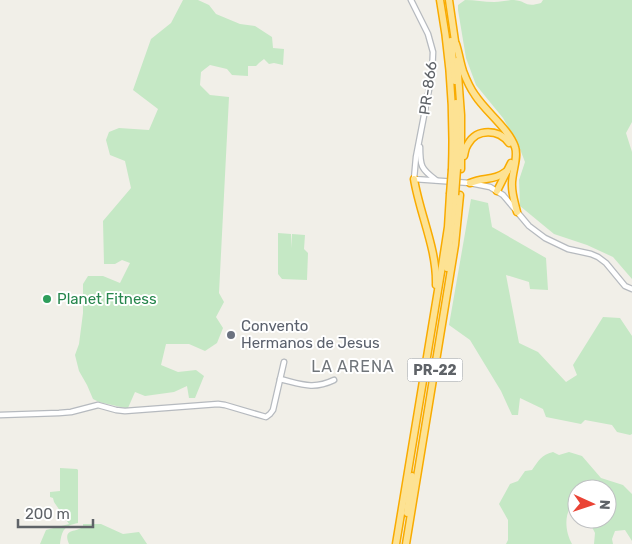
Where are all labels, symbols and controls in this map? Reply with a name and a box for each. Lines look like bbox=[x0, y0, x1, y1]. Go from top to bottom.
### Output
street label: PR-866 bbox=[415, 60, 441, 116]
place label: Planet Fitness bbox=[57, 290, 157, 308]
marker: Planet Fitness bbox=[41, 293, 53, 305]
place label: Convento Hermanos de Jesus bbox=[241, 317, 380, 352]
marker: Convento Hermanos de Jesus bbox=[225, 329, 237, 341]
district label: LA ARENA bbox=[311, 357, 395, 376]
road number: PR-22 bbox=[408, 358, 462, 382]
north arrow bbox=[567, 479, 617, 529]
scale bar bbox=[18, 496, 92, 528]
text: N bbox=[596, 499, 613, 510]
text: 200 m bbox=[25, 505, 70, 523]

